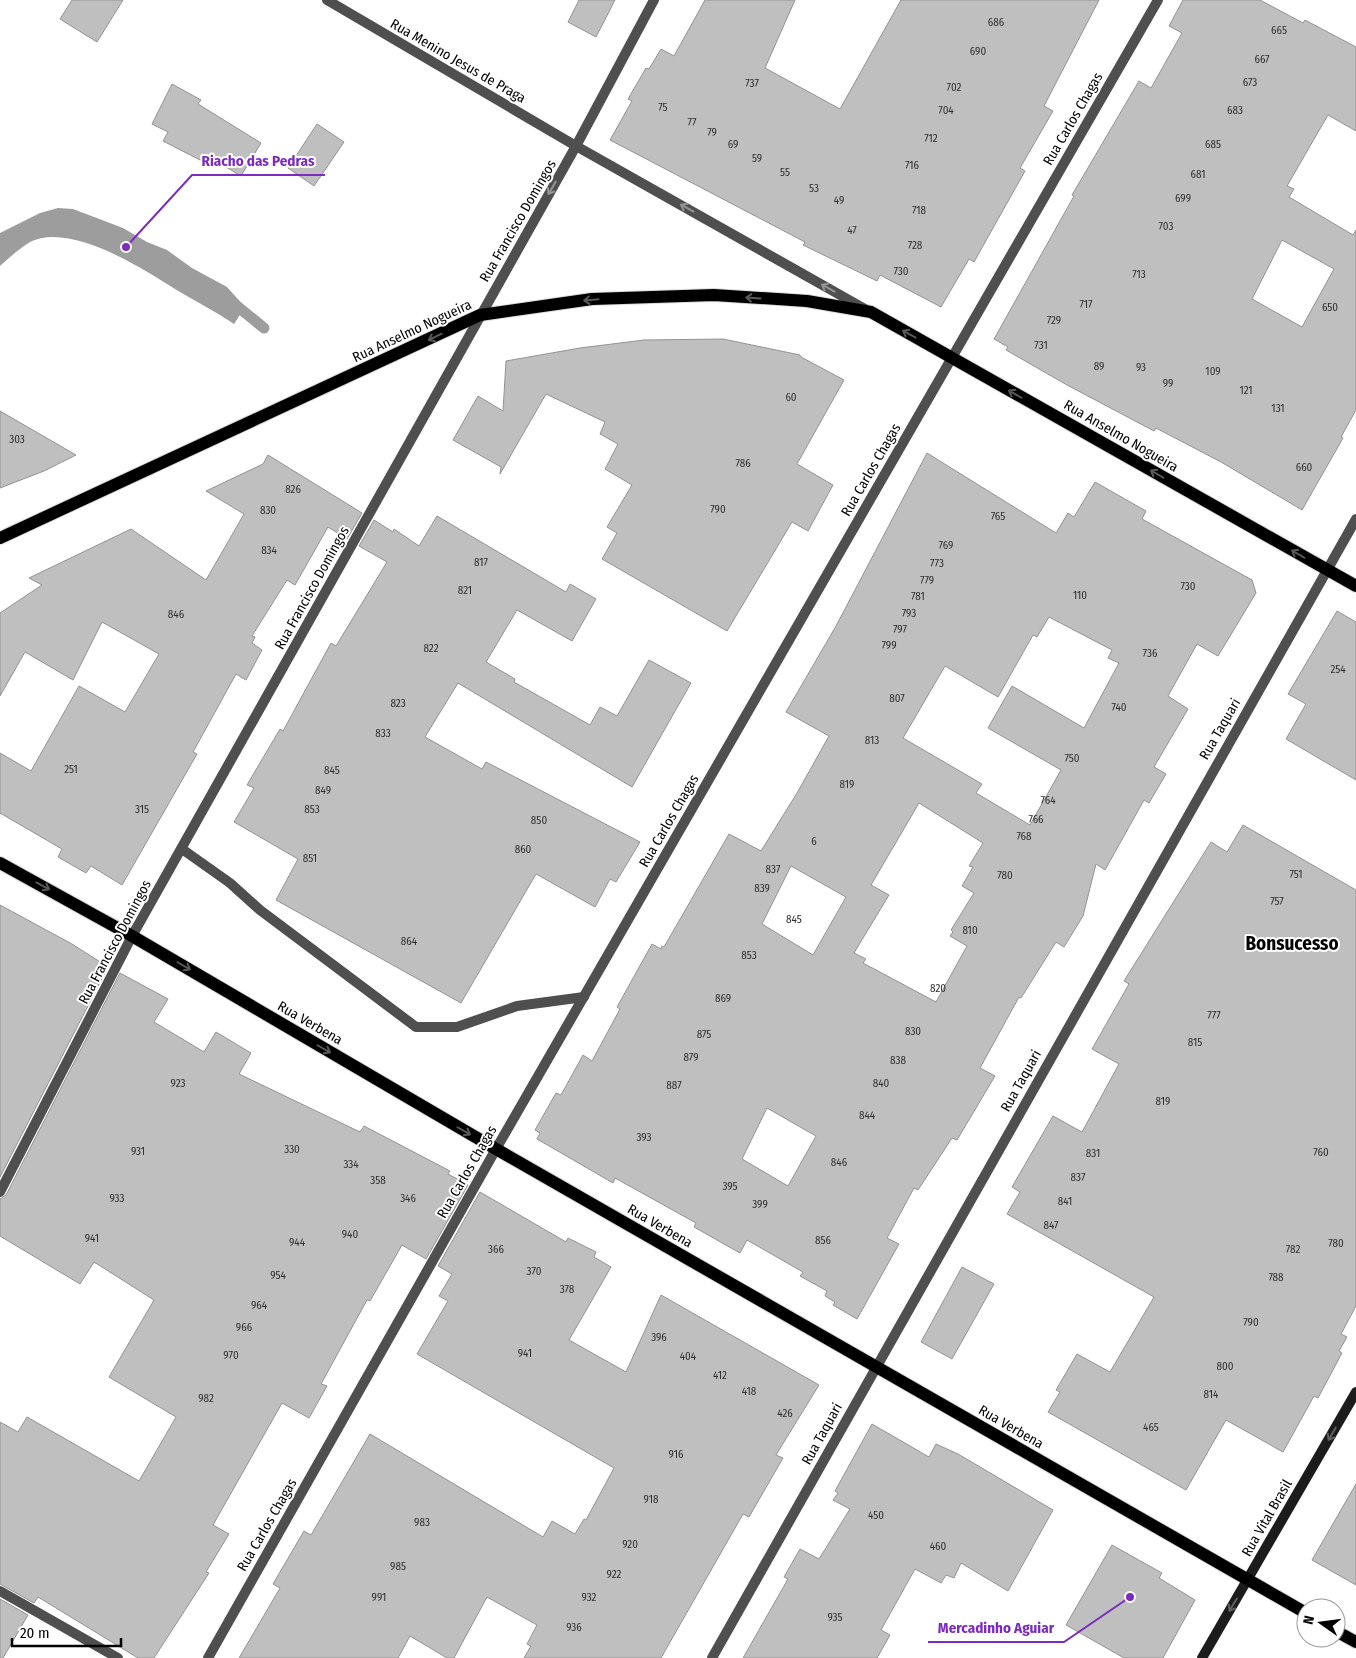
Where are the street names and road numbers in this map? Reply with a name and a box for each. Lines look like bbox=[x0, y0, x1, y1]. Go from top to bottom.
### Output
street label: Rua Menino Jesus de Praga bbox=[387, 15, 529, 107]
street label: Rua Carlos Chagas bbox=[1040, 70, 1106, 168]
street label: Rua Francisco Domingos bbox=[476, 157, 560, 285]
street label: Rua Anselmo Nogueira bbox=[350, 296, 474, 366]
street label: Rua Anselmo Nogueira bbox=[1061, 396, 1181, 476]
street label: Rua Carlos Chagas bbox=[838, 421, 904, 519]
street label: Rua Francisco Domingos bbox=[271, 523, 353, 653]
street label: Rua Taquari bbox=[1196, 695, 1244, 763]
street label: Rua Carlos Chagas bbox=[636, 772, 702, 870]
street label: Rua Francisco Domingos bbox=[75, 877, 155, 1007]
street label: Rua Verbena bbox=[274, 998, 346, 1048]
street label: Rua Taquari bbox=[997, 1047, 1045, 1115]
street label: Rua Carlos Chagas bbox=[434, 1123, 500, 1221]
street label: Rua Verbena bbox=[624, 1201, 696, 1251]
street label: Rua Taquari bbox=[798, 1400, 846, 1468]
street label: Rua Verbena bbox=[975, 1402, 1047, 1452]
street label: Rua Carlos Chagas bbox=[234, 1476, 300, 1574]
street label: Rua Vital Brasil bbox=[1238, 1476, 1296, 1560]

